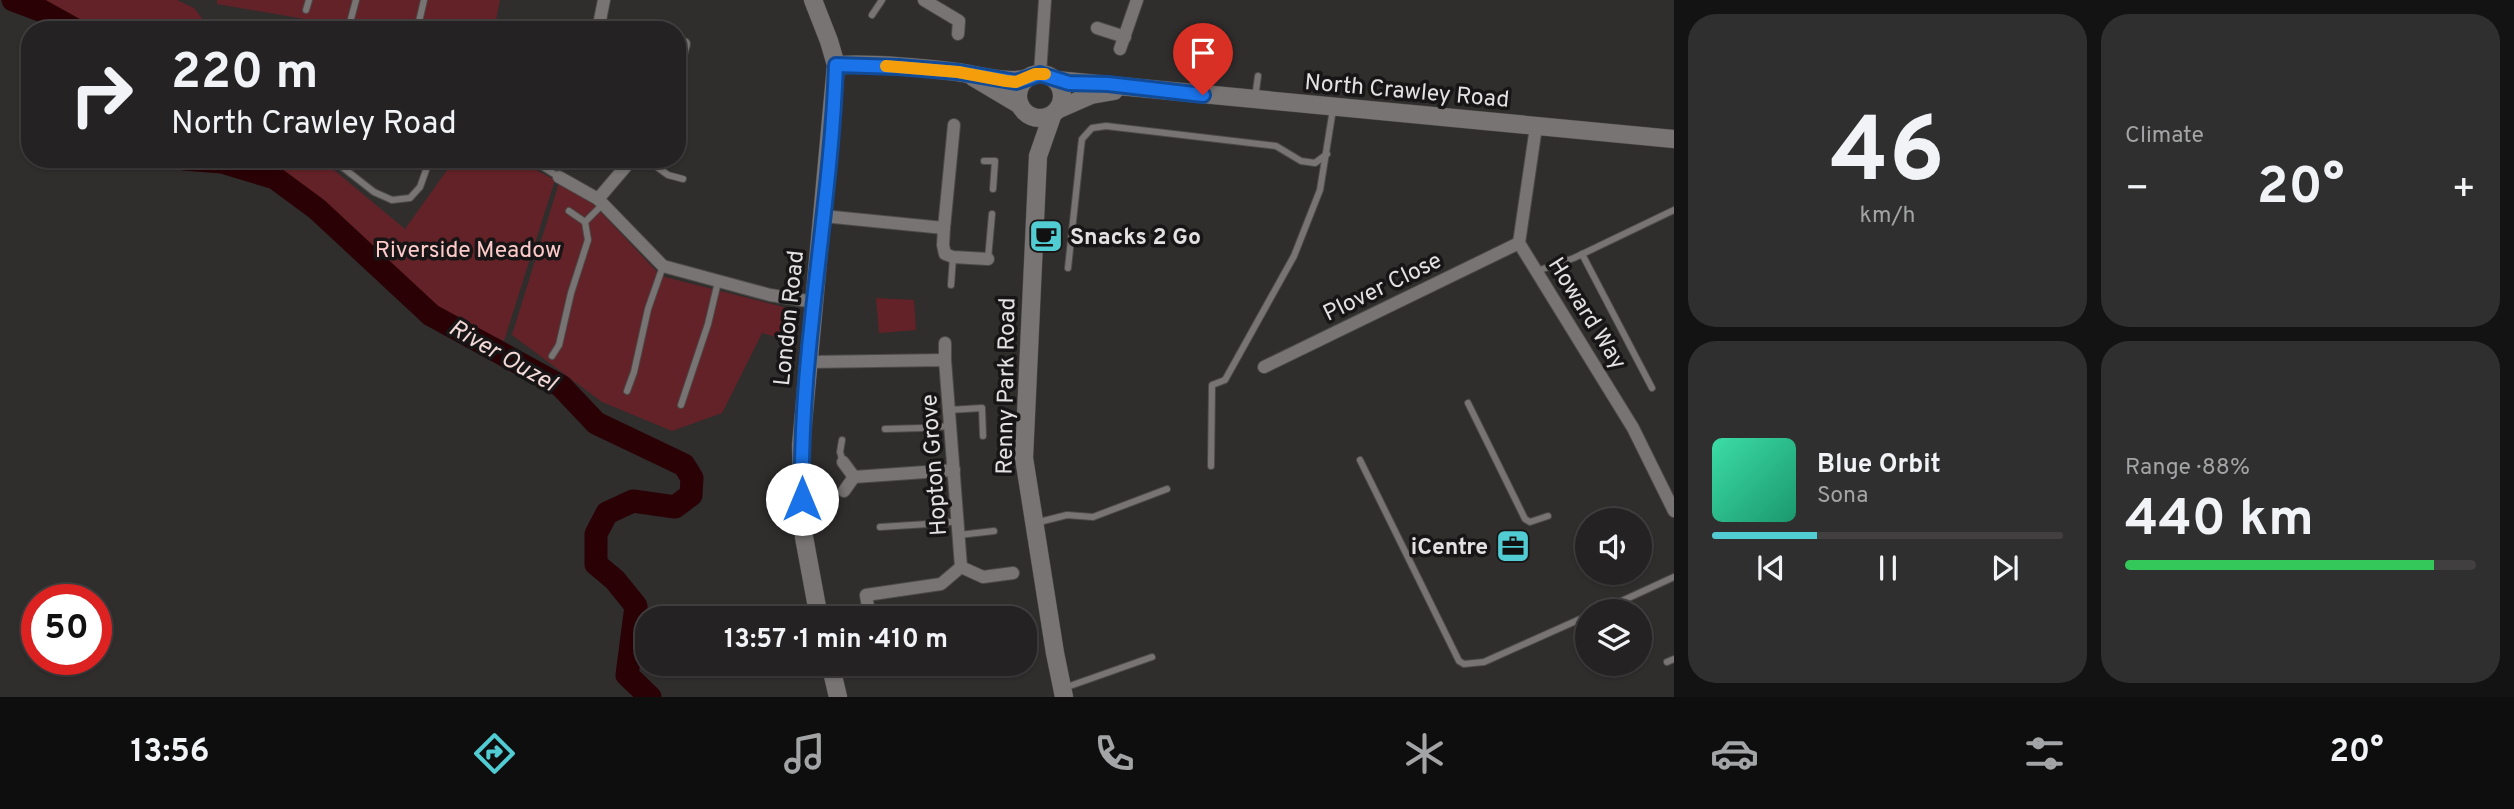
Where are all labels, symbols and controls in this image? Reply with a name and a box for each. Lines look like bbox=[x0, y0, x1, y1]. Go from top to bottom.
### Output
pin bbox=[1173, 23, 1233, 95]
icon: arrive bbox=[1184, 34, 1222, 72]
text: 220 m bbox=[171, 44, 318, 106]
icon: right bbox=[56, 49, 147, 140]
street label: North Crawley Road bbox=[1303, 69, 1510, 116]
text: 46 bbox=[1830, 99, 1945, 214]
text: North Crawley Road bbox=[171, 105, 457, 145]
text: Climate bbox=[2125, 122, 2204, 151]
text: 20° bbox=[2257, 156, 2344, 222]
text: − bbox=[2125, 166, 2150, 215]
text: + bbox=[2451, 166, 2476, 215]
text: km/h bbox=[1860, 202, 1915, 231]
cafe icon: Snacks 2 Go bbox=[1027, 217, 1065, 255]
place label: Snacks 2 Go bbox=[1070, 224, 1201, 253]
park label: Riverside Meadow bbox=[375, 237, 561, 266]
street label: Plover Close bbox=[1319, 247, 1447, 329]
street label: London Road bbox=[769, 249, 812, 387]
street label: Howard Way bbox=[1540, 253, 1632, 376]
street label: Renny Park Road bbox=[991, 297, 1024, 475]
water label: River Ouzel bbox=[443, 314, 563, 401]
street label: Hopton Grove bbox=[916, 393, 955, 537]
text: Blue Orbit bbox=[1817, 449, 1941, 482]
text: Range · 88% bbox=[2125, 454, 2250, 483]
position arrow bbox=[765, 462, 839, 536]
text: Sona bbox=[1817, 482, 1868, 511]
text: 440 km bbox=[2125, 488, 2314, 554]
map controls bbox=[1575, 508, 1652, 676]
button: sound bbox=[1575, 508, 1652, 585]
office icon: iCentre bbox=[1494, 527, 1532, 565]
place label: iCentre bbox=[1411, 534, 1488, 563]
icon: previous bbox=[1752, 549, 1790, 587]
icon: pause bbox=[1869, 549, 1907, 587]
icon: next bbox=[1986, 549, 2024, 587]
speed limit sign: 50 bbox=[21, 584, 112, 675]
button: layers bbox=[1575, 599, 1652, 676]
text: 13:57 · 1 min · 410 m bbox=[724, 624, 948, 657]
icon: directions bbox=[470, 729, 519, 778]
icon: music bbox=[780, 729, 829, 778]
icon: phone bbox=[1090, 729, 1139, 778]
icon: climate bbox=[1400, 729, 1449, 778]
icon: car bbox=[1710, 729, 1759, 778]
icon: filters bbox=[2020, 729, 2069, 778]
text: 13:56 bbox=[130, 733, 209, 773]
text: 20° bbox=[2330, 733, 2383, 773]

